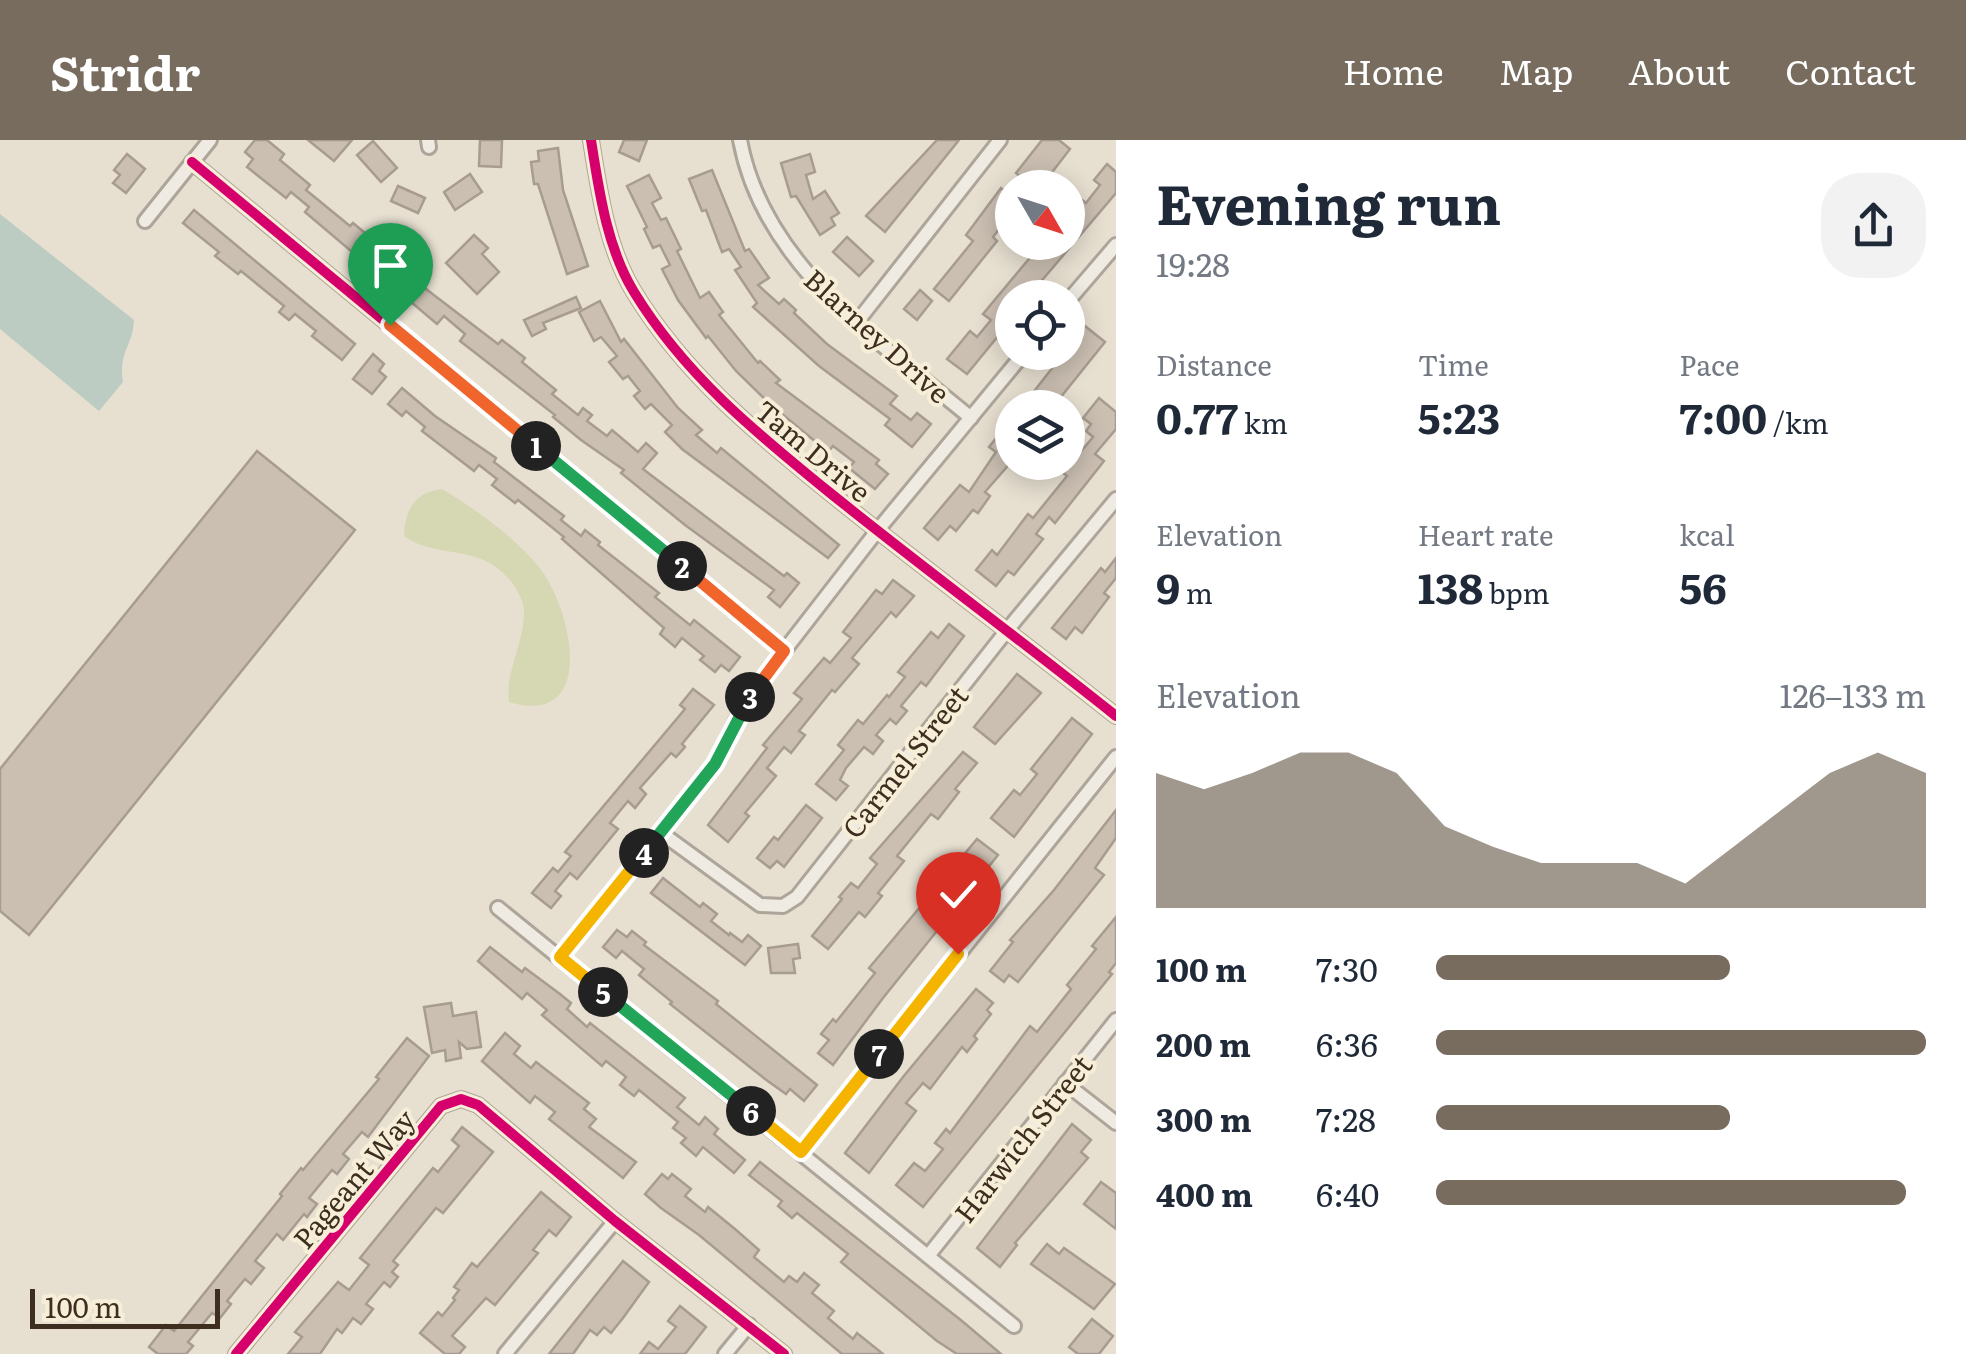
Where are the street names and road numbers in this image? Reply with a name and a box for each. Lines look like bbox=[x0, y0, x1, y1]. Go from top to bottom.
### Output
street label: Blarney Drive bbox=[796, 258, 960, 412]
street label: Tam Drive bbox=[747, 389, 881, 511]
street label: Carmel Street bbox=[831, 675, 977, 846]
street label: Harwich Street bbox=[943, 1045, 1101, 1231]
street label: Pageant Way bbox=[282, 1098, 425, 1257]

